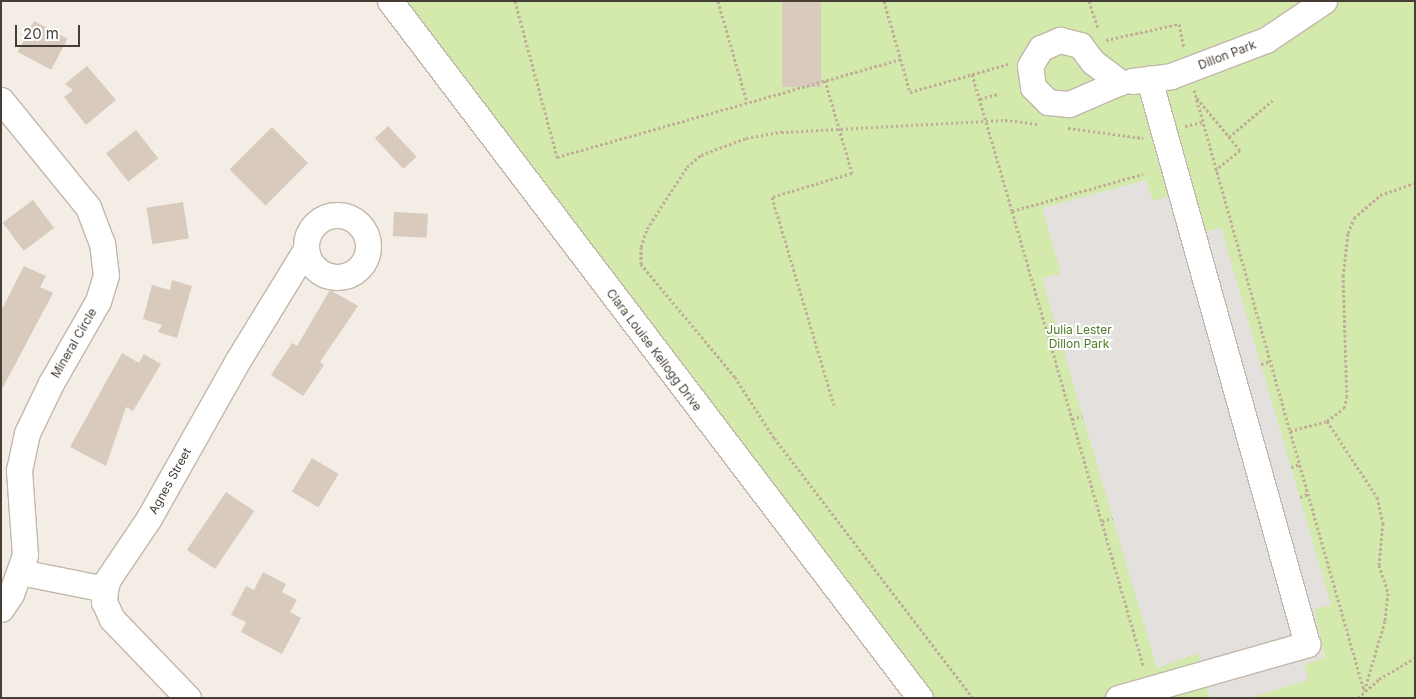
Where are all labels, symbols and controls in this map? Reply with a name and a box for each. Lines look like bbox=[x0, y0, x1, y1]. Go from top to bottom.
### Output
scale bar bbox=[18, 15, 82, 47]
text: 20 m bbox=[23, 24, 59, 43]
street label: Dillon Park bbox=[1196, 37, 1258, 73]
street label: Clara Louise Kellogg Drive bbox=[603, 286, 705, 414]
street label: Mineral Circle bbox=[48, 306, 100, 380]
park label: Julia Lester Dillon Park bbox=[1046, 323, 1112, 351]
street label: Agnes Street bbox=[146, 445, 194, 517]

